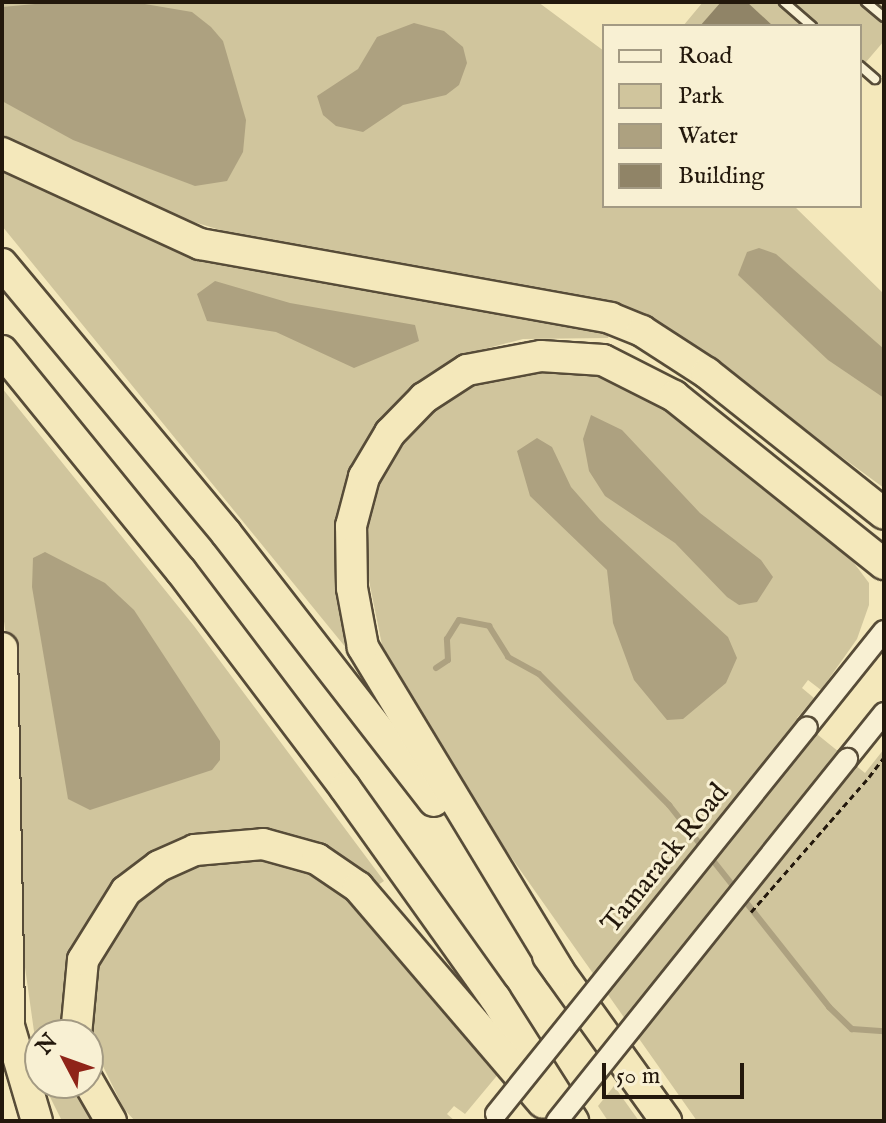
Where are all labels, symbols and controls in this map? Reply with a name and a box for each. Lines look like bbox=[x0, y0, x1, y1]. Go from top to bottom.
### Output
legend bbox=[602, 24, 862, 208]
text: Road bbox=[678, 41, 732, 72]
text: Park bbox=[678, 81, 724, 112]
text: Water bbox=[678, 121, 738, 152]
text: Building bbox=[678, 161, 764, 192]
street label: Tamarack Road bbox=[595, 777, 737, 941]
north arrow bbox=[24, 1019, 104, 1099]
text: N bbox=[31, 1028, 64, 1061]
scale bar bbox=[606, 1047, 748, 1097]
text: 50 m bbox=[616, 1061, 660, 1092]

